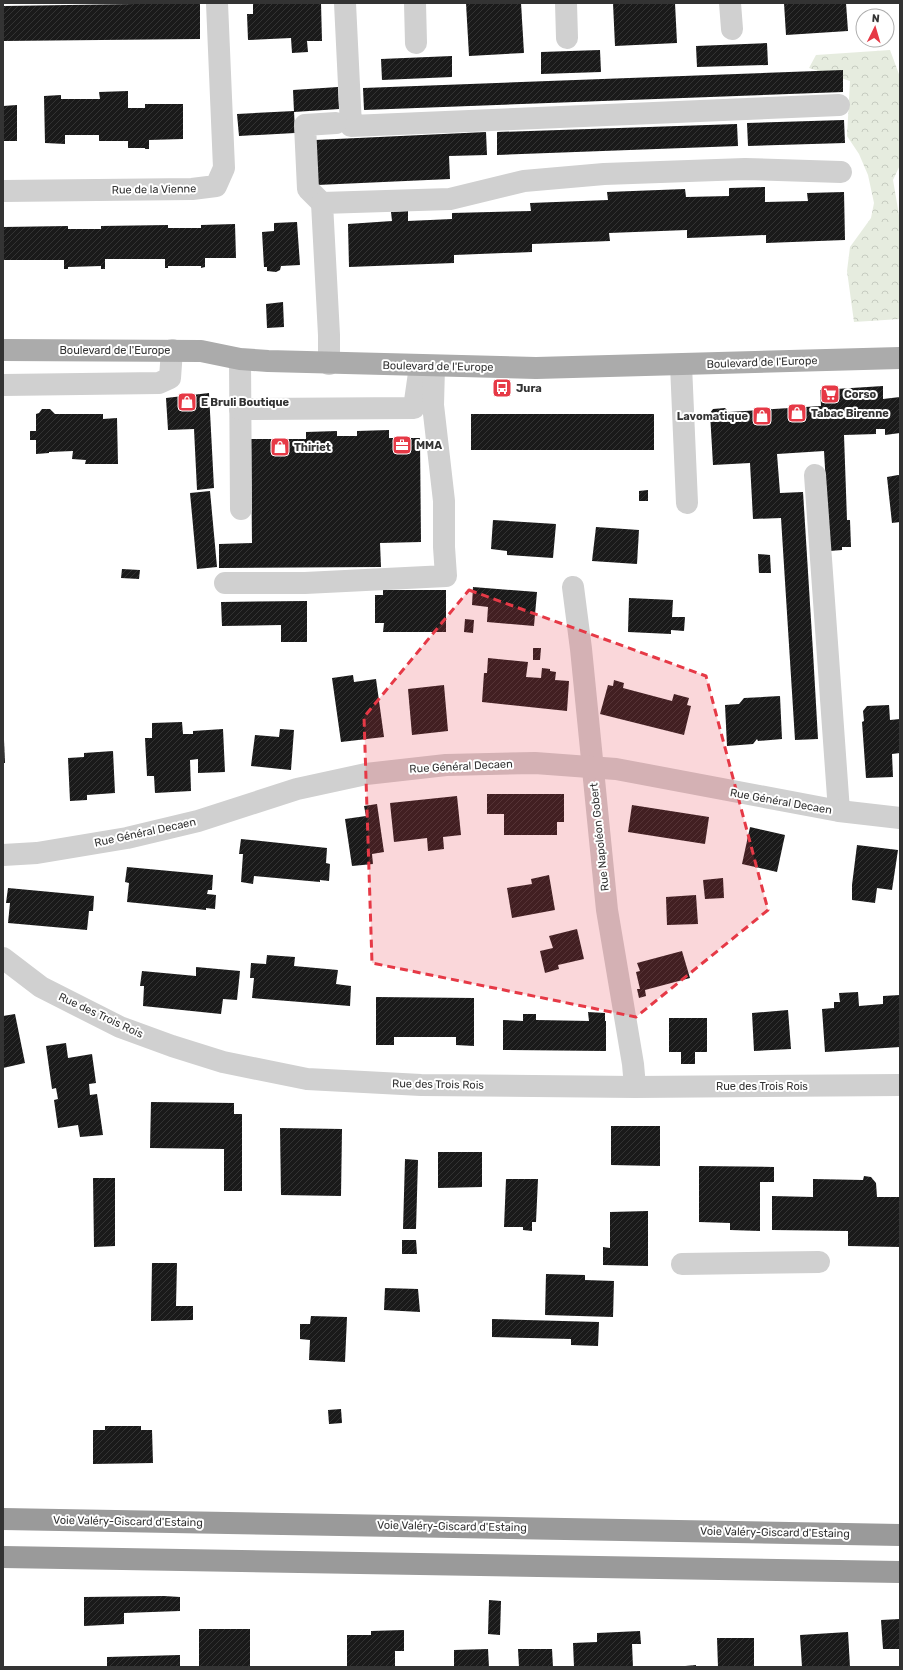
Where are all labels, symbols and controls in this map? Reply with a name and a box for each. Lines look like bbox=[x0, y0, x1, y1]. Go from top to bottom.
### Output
north arrow bbox=[855, 8, 895, 48]
text: N bbox=[871, 12, 880, 25]
street label: Rue de la Vienne bbox=[112, 182, 196, 197]
street label: Boulevard de l'Europe bbox=[60, 344, 170, 357]
street label: Boulevard de l'Europe bbox=[706, 354, 818, 371]
street label: Boulevard de l'Europe bbox=[382, 359, 494, 374]
bus stop icon: Jura bbox=[491, 377, 513, 399]
place label: Jura bbox=[516, 382, 542, 395]
supermarket icon: Corso bbox=[819, 383, 841, 405]
place label: Corso bbox=[844, 388, 877, 401]
shop icon: E Bruli Boutique bbox=[176, 391, 198, 413]
place label: E Bruli Boutique bbox=[201, 396, 290, 409]
shop icon: Tabac Birenne bbox=[786, 402, 808, 424]
shop icon: Lavomatique bbox=[751, 405, 773, 427]
place label: Tabac Birenne bbox=[811, 407, 889, 420]
place label: Lavomatique bbox=[677, 410, 748, 423]
office icon: MMA bbox=[391, 434, 413, 456]
shop icon: Thiriet bbox=[269, 436, 291, 458]
place label: MMA bbox=[416, 439, 442, 452]
place label: Thiriet bbox=[294, 441, 331, 454]
street label: Rue Général Decaen bbox=[409, 757, 513, 776]
street label: Rue Napoléon Gobert bbox=[587, 781, 612, 892]
street label: Rue Général Decaen bbox=[729, 786, 833, 817]
street label: Rue Général Decaen bbox=[93, 815, 197, 850]
street label: Rue des Trois Rois bbox=[56, 990, 146, 1041]
street label: Rue des Trois Rois bbox=[392, 1077, 484, 1092]
street label: Rue des Trois Rois bbox=[716, 1080, 808, 1093]
street label: Voie Valéry-Giscard d'Estaing bbox=[53, 1514, 203, 1529]
street label: Voie Valéry-Giscard d'Estaing bbox=[377, 1519, 527, 1534]
street label: Voie Valéry-Giscard d'Estaing bbox=[700, 1525, 850, 1540]

